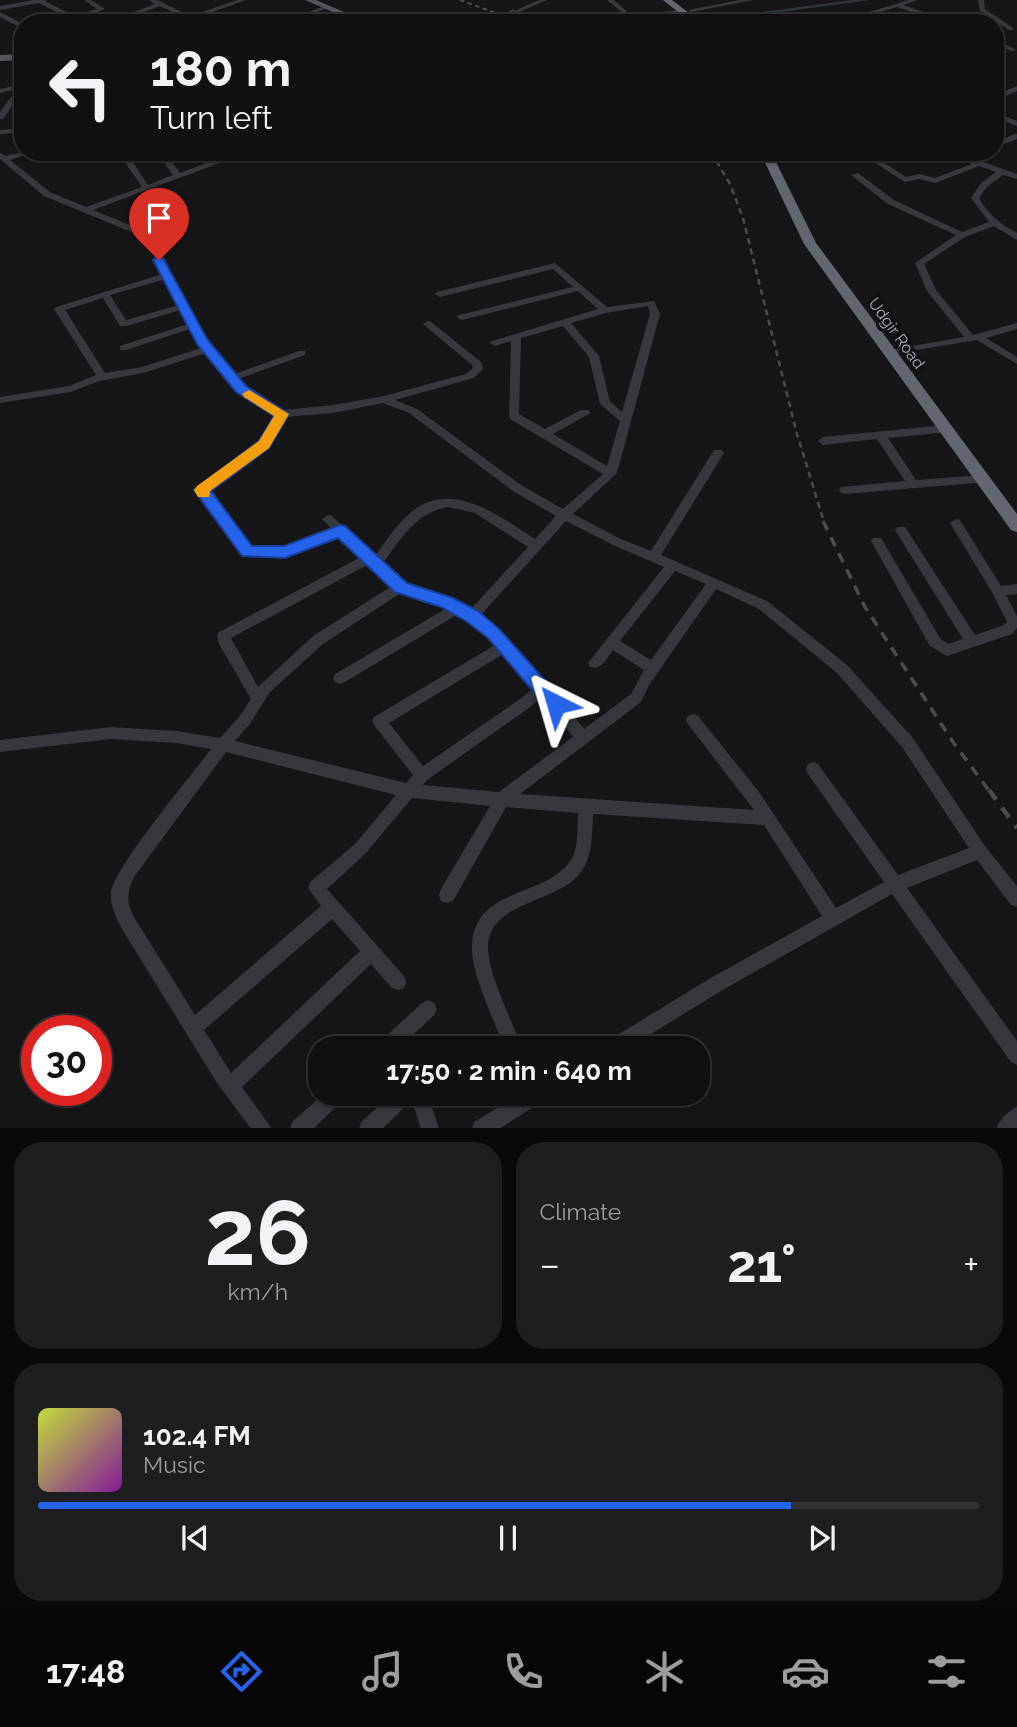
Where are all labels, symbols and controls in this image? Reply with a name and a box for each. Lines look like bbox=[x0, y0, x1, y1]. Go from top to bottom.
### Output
text: 180 m bbox=[150, 40, 291, 97]
icon: left bbox=[35, 42, 126, 133]
text: Turn left bbox=[150, 99, 272, 136]
pin bbox=[129, 188, 189, 260]
icon: arrive bbox=[140, 199, 178, 237]
street label: Udgir Road bbox=[865, 294, 929, 372]
position arrow bbox=[519, 667, 593, 741]
speed limit sign: 30 bbox=[21, 1015, 112, 1106]
text: 17:50 · 2 min · 640 m bbox=[386, 1056, 632, 1086]
text: 26 bbox=[204, 1179, 311, 1286]
text: Climate bbox=[540, 1198, 621, 1225]
text: 21° bbox=[727, 1233, 796, 1294]
text: − bbox=[540, 1242, 560, 1287]
text: + bbox=[963, 1242, 979, 1287]
text: km/h bbox=[227, 1278, 288, 1305]
text: 102.4 FM bbox=[143, 1421, 251, 1451]
text: Music bbox=[143, 1451, 206, 1478]
icon: previous bbox=[176, 1519, 214, 1557]
icon: pause bbox=[489, 1519, 527, 1557]
icon: next bbox=[803, 1519, 841, 1557]
icon: directions bbox=[217, 1647, 266, 1696]
icon: music bbox=[358, 1647, 407, 1696]
icon: phone bbox=[499, 1647, 548, 1696]
icon: climate bbox=[640, 1647, 689, 1696]
icon: car bbox=[781, 1647, 830, 1696]
icon: filters bbox=[922, 1647, 971, 1696]
text: 17:48 bbox=[46, 1653, 125, 1690]

